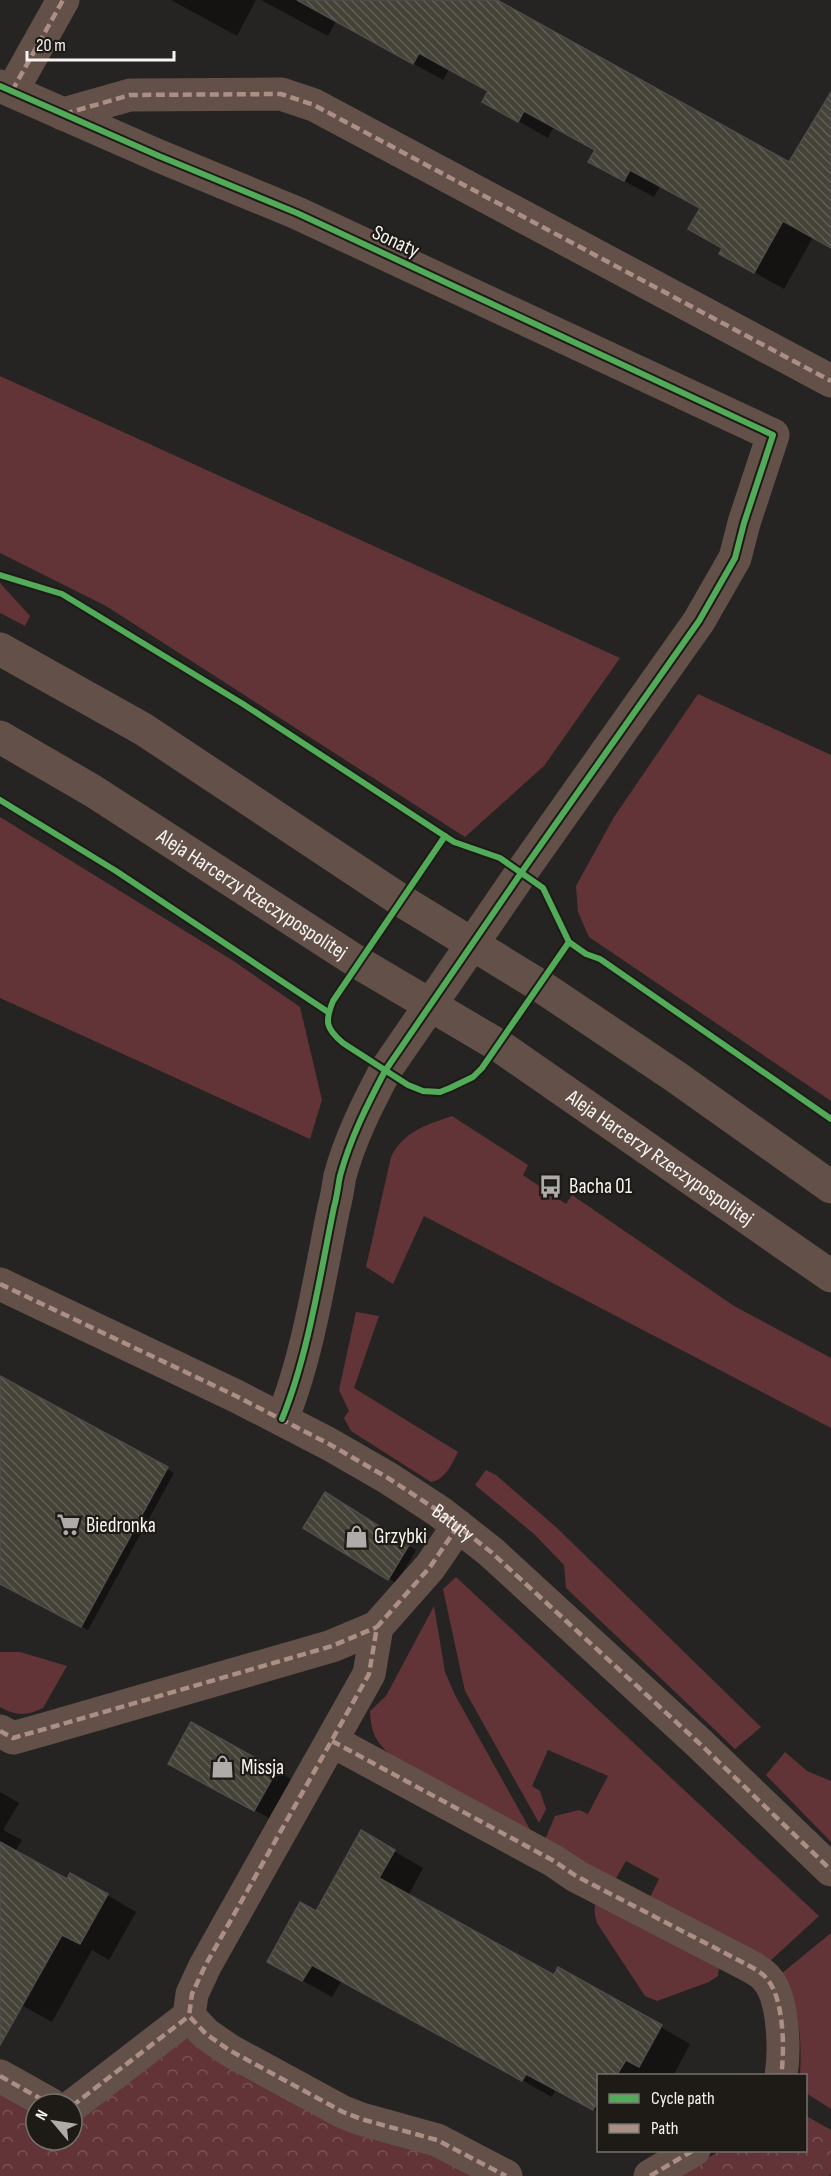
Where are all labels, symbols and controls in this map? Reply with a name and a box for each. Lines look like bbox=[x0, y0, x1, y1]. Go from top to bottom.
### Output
scale bar bbox=[27, 24, 174, 62]
text: 20 m bbox=[36, 35, 66, 56]
street label: Sonaty bbox=[368, 220, 423, 263]
street label: Aleja Harcerzy Rzeczypospolitej bbox=[151, 823, 352, 965]
street label: Aleja Harcerzy Rzeczypospolitej bbox=[561, 1084, 758, 1231]
bus stop icon: Bacha 01 bbox=[538, 1173, 564, 1199]
place label: Bacha 01 bbox=[569, 1174, 633, 1199]
street label: Batuty bbox=[427, 1498, 479, 1547]
supermarket icon: Biedronka bbox=[55, 1512, 81, 1538]
place label: Biedronka bbox=[86, 1513, 156, 1538]
shop icon: Grzybki bbox=[343, 1523, 369, 1549]
place label: Grzybki bbox=[374, 1524, 427, 1549]
shop icon: Missja bbox=[210, 1754, 236, 1780]
place label: Missja bbox=[241, 1755, 284, 1780]
legend bbox=[597, 2074, 807, 2152]
text: Cycle path bbox=[651, 2088, 715, 2109]
north arrow bbox=[24, 2092, 84, 2152]
text: N bbox=[32, 2107, 53, 2124]
text: Path bbox=[651, 2118, 679, 2139]

